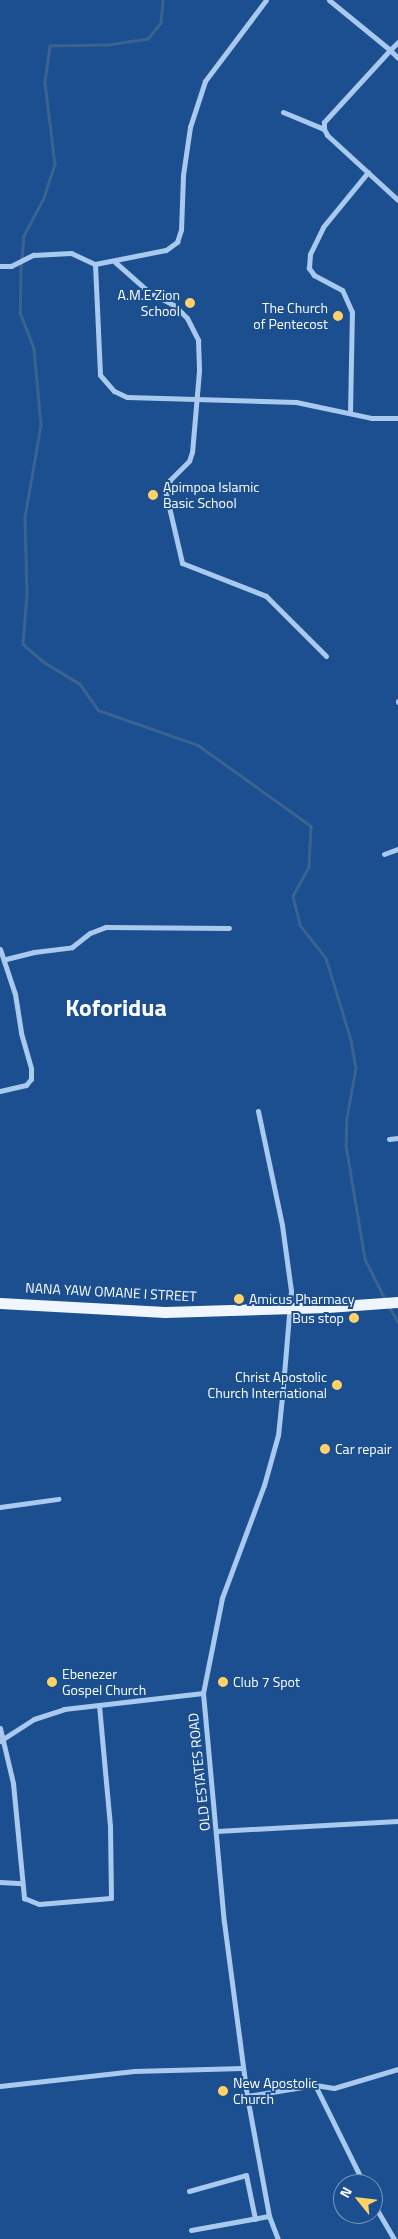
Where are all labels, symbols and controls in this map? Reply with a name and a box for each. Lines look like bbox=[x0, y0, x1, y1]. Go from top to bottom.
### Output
place label: A.M.E Zion School bbox=[118, 287, 180, 320]
marker: A.M.E Zion School bbox=[184, 297, 196, 309]
place label: The Church of Pentecost bbox=[253, 300, 328, 332]
marker: The Church of Pentecost bbox=[332, 310, 344, 322]
place label: Apimpoa Islamic Basic School bbox=[163, 479, 259, 512]
marker: Apimpoa Islamic Basic School bbox=[147, 489, 159, 501]
district label: Koforidua bbox=[65, 994, 167, 1022]
street label: NANA YAW OMANE I STREET bbox=[25, 1279, 197, 1305]
place label: Amicus Pharmacy bbox=[249, 1291, 355, 1307]
marker: Amicus Pharmacy bbox=[233, 1293, 245, 1305]
place label: Bus stop bbox=[292, 1310, 344, 1326]
marker: Bus stop bbox=[348, 1312, 360, 1324]
place label: Christ Apostolic Church International bbox=[208, 1369, 327, 1401]
marker: Christ Apostolic Church International bbox=[331, 1379, 343, 1391]
place label: Car repair bbox=[335, 1441, 392, 1457]
marker: Car repair bbox=[319, 1443, 331, 1455]
place label: Ebenezer Gospel Church bbox=[62, 1666, 146, 1698]
place label: Club 7 Spot bbox=[233, 1674, 300, 1690]
marker: Ebenezer Gospel Church bbox=[46, 1676, 58, 1688]
marker: Club 7 Spot bbox=[217, 1676, 229, 1688]
street label: OLD ESTATES ROAD bbox=[184, 1712, 214, 1832]
place label: New Apostolic Church bbox=[233, 2075, 317, 2108]
marker: New Apostolic Church bbox=[217, 2085, 229, 2097]
north arrow bbox=[333, 2174, 383, 2224]
text: N bbox=[334, 2183, 357, 2201]

